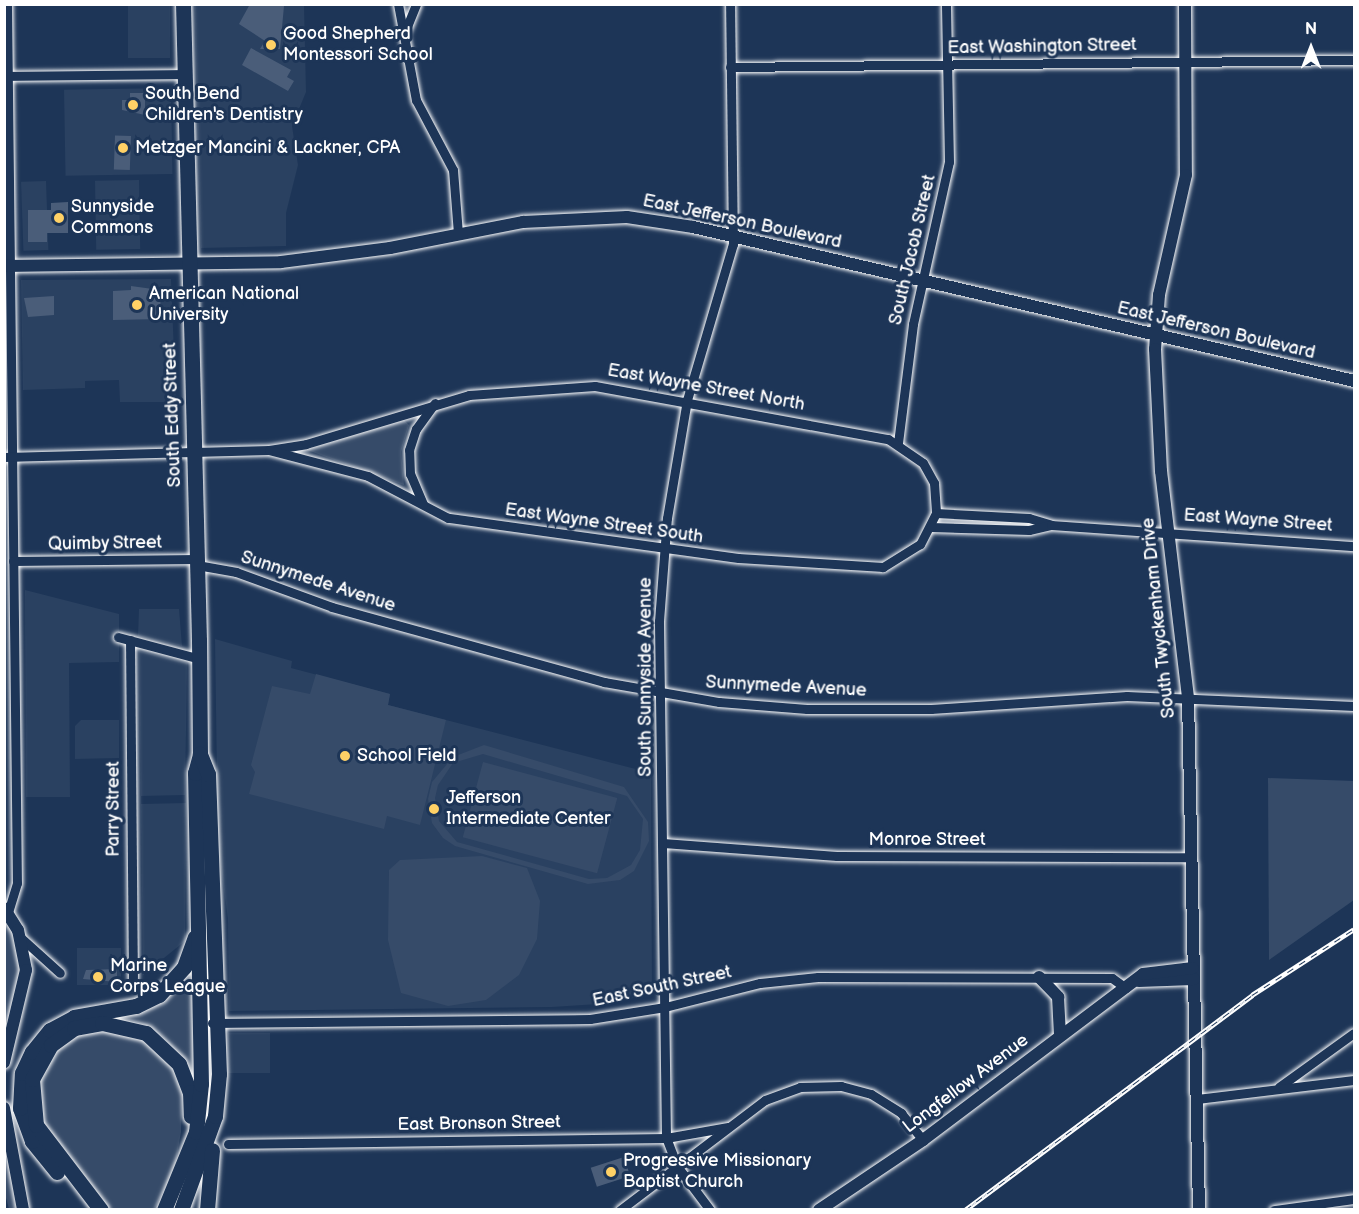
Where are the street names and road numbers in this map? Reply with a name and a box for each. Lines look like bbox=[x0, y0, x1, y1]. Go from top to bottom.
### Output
street label: East Washington Street bbox=[947, 35, 1137, 59]
street label: South Jacob Street bbox=[885, 172, 941, 328]
street label: East Jefferson Boulevard bbox=[640, 190, 844, 254]
street label: East Jefferson Boulevard bbox=[1114, 298, 1318, 364]
street label: South Eddy Street bbox=[160, 342, 186, 488]
street label: East Wayne Street North bbox=[605, 360, 807, 416]
street label: East Wayne Street South bbox=[503, 499, 705, 549]
street label: East Wayne Street bbox=[1182, 505, 1334, 537]
street label: South Twyckenham Drive bbox=[1138, 516, 1180, 720]
street label: Quimby Street bbox=[47, 532, 163, 556]
street label: Sunnymede Avenue bbox=[238, 547, 398, 617]
street label: South Sunnyside Avenue bbox=[635, 577, 657, 777]
street label: Sunnymede Avenue bbox=[705, 672, 867, 702]
street label: Parry Street bbox=[103, 760, 125, 858]
street label: Monroe Street bbox=[868, 829, 986, 851]
street label: East South Street bbox=[590, 962, 734, 1012]
street label: Longfellow Avenue bbox=[899, 1030, 1033, 1138]
street label: East Bronson Street bbox=[397, 1112, 561, 1136]

